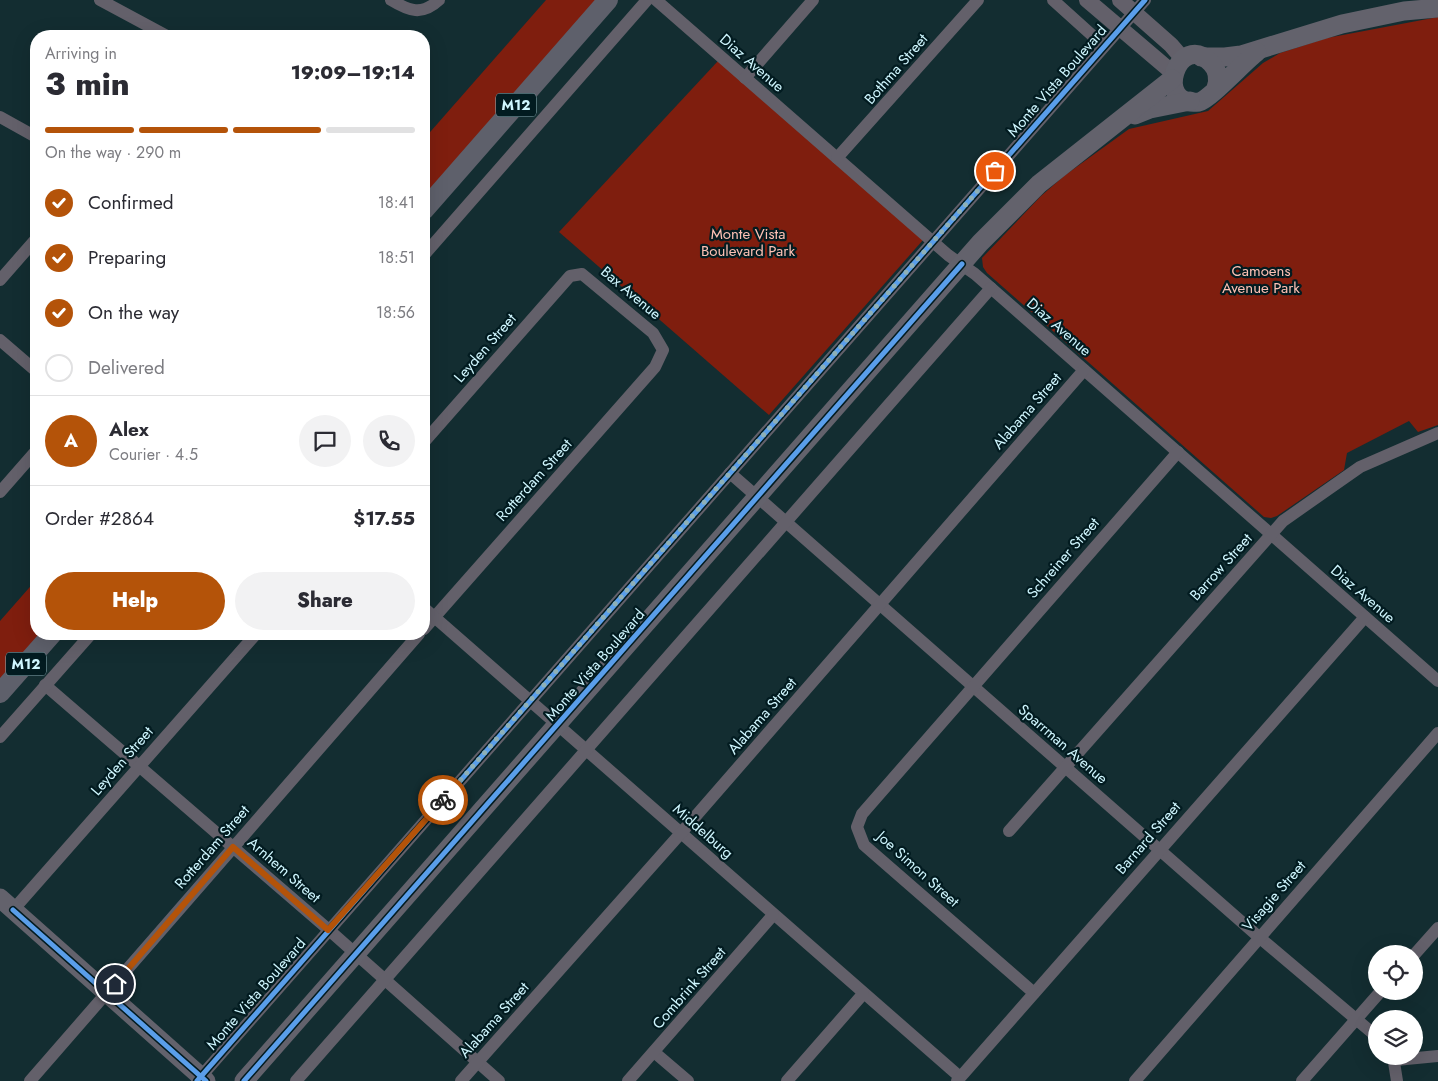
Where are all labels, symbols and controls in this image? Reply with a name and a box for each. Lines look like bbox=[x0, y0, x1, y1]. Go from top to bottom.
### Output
street label: Monte Vista Boulevard bbox=[1002, 20, 1112, 142]
street label: Diaz Avenue bbox=[715, 29, 789, 98]
street label: Bothma Street bbox=[859, 29, 933, 109]
text: Arriving in bbox=[45, 42, 117, 65]
text: 19:09–19:14 bbox=[291, 59, 415, 86]
text: 3 min bbox=[45, 61, 130, 107]
road number: M12 bbox=[496, 94, 536, 116]
text: On the way · 290 m bbox=[45, 141, 181, 164]
pin bbox=[974, 150, 1016, 192]
icon: bag bbox=[981, 157, 1009, 185]
icon: check bbox=[45, 189, 73, 217]
text: Confirmed bbox=[88, 189, 174, 216]
text: 18:41 bbox=[378, 191, 415, 214]
park label: Monte Vista Boulevard Park bbox=[701, 223, 795, 262]
icon: check bbox=[45, 244, 73, 272]
text: Preparing bbox=[88, 244, 166, 271]
text: 18:51 bbox=[378, 246, 415, 269]
park label: Camoens Avenue Park bbox=[1222, 260, 1300, 299]
street label: Bax Avenue bbox=[596, 261, 666, 325]
street label: Diaz Avenue bbox=[1022, 293, 1096, 362]
icon: check bbox=[45, 299, 73, 327]
text: On the way bbox=[88, 299, 179, 326]
text: 18:56 bbox=[376, 301, 415, 324]
street label: Leyden Street bbox=[449, 308, 522, 387]
text: Delivered bbox=[88, 354, 165, 381]
street label: Alabama Street bbox=[987, 367, 1067, 454]
button: chat bbox=[299, 415, 351, 467]
button: phone bbox=[363, 415, 415, 467]
text: Alex bbox=[109, 416, 149, 443]
text: A bbox=[64, 427, 78, 454]
street label: Rotterdam Street bbox=[491, 434, 577, 526]
text: Courier · 4.5 bbox=[109, 443, 198, 466]
text: Order #2864 bbox=[45, 505, 154, 532]
text: $17.55 bbox=[353, 505, 415, 532]
street label: Schreiner Street bbox=[1022, 512, 1105, 603]
street label: Barrow Street bbox=[1185, 528, 1258, 606]
street label: Diaz Avenue bbox=[1326, 560, 1400, 629]
button: Help bbox=[45, 572, 225, 630]
button: Share bbox=[235, 572, 415, 630]
street label: Monte Vista Boulevard bbox=[540, 604, 650, 726]
road number: M12 bbox=[6, 652, 46, 676]
street label: Alabama Street bbox=[722, 672, 802, 759]
street label: Sparrman Avenue bbox=[1013, 699, 1113, 789]
street label: Leyden Street bbox=[86, 721, 159, 800]
courier bbox=[418, 775, 468, 825]
icon: bike bbox=[429, 786, 457, 814]
street label: Barnard Street bbox=[1110, 797, 1186, 879]
street label: Middelburg bbox=[668, 798, 738, 864]
street label: Rotterdam Street bbox=[169, 800, 255, 894]
street label: Joe Simon Street bbox=[870, 825, 964, 912]
street label: Arnhem Street bbox=[243, 832, 326, 908]
street label: Visagie Street bbox=[1237, 855, 1311, 936]
street label: Monte Vista Boulevard bbox=[201, 933, 311, 1055]
street label: Combrink Street bbox=[647, 942, 731, 1034]
map controls bbox=[1368, 945, 1423, 1065]
button: locate bbox=[1368, 945, 1423, 1000]
pin bbox=[94, 963, 136, 1005]
icon: home bbox=[101, 970, 129, 998]
street label: Alabama Street bbox=[454, 977, 534, 1063]
button: layers bbox=[1368, 1010, 1423, 1065]

